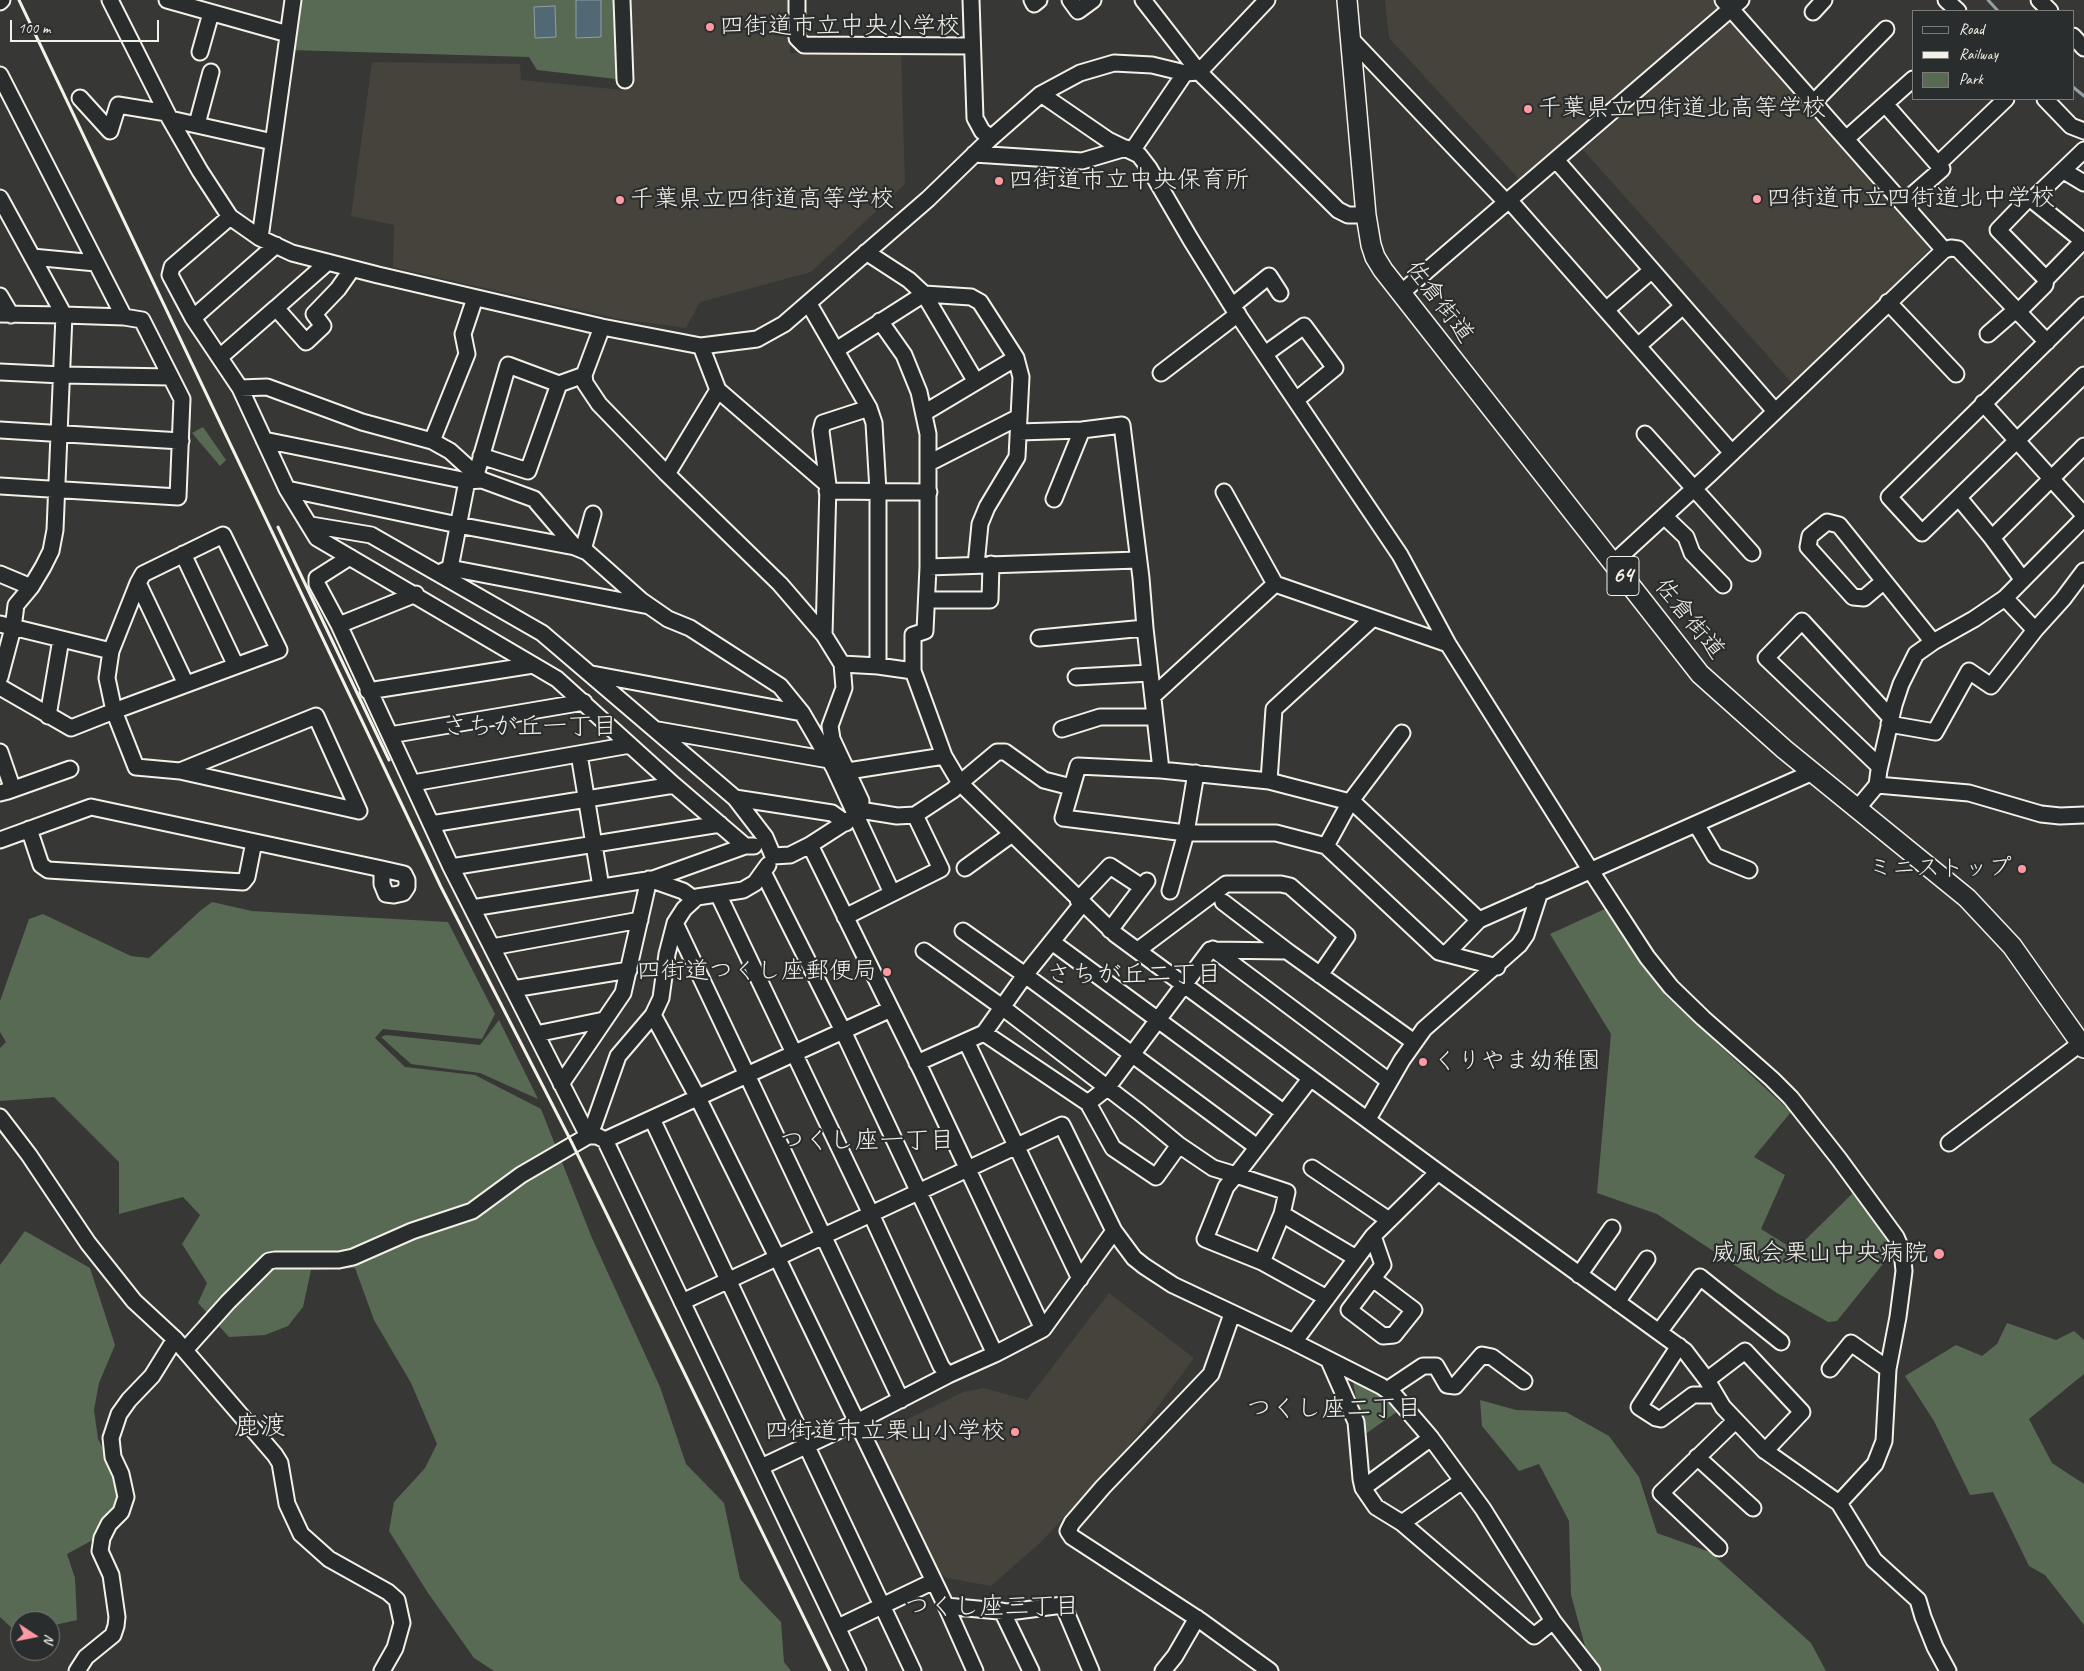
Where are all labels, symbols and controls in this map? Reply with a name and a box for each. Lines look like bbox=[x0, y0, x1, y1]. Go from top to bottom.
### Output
scale bar bbox=[12, 10, 161, 42]
legend bbox=[1912, 10, 2074, 100]
place label: 四街道市立中央小学校 bbox=[720, 13, 960, 41]
text: 100 m bbox=[18, 19, 50, 38]
text: Road bbox=[1959, 20, 1984, 39]
marker: 四街道市立中央小学校 bbox=[704, 21, 716, 33]
text: Railway bbox=[1959, 45, 1998, 64]
text: Park bbox=[1959, 70, 1983, 89]
place label: 千葉県立四街道北高等学校 bbox=[1538, 95, 1826, 123]
marker: 千葉県立四街道北高等学校 bbox=[1522, 103, 1534, 115]
place label: 四街道市立中央保育所 bbox=[1009, 167, 1249, 195]
marker: 四街道市立中央保育所 bbox=[993, 175, 1005, 187]
place label: 四街道市立四街道北中学校 bbox=[1767, 185, 2055, 213]
place label: 千葉県立四街道高等学校 bbox=[630, 186, 894, 214]
marker: 四街道市立四街道北中学校 bbox=[1751, 193, 1763, 205]
marker: 千葉県立四街道高等学校 bbox=[614, 194, 626, 206]
street label: 佐倉街道 bbox=[1399, 255, 1479, 349]
road number: 64 bbox=[1607, 556, 1639, 596]
street label: 佐倉街道 bbox=[1648, 573, 1730, 665]
district label: さちが丘一丁目 bbox=[443, 712, 617, 742]
place label: ミニストップ bbox=[1868, 855, 2012, 883]
marker: ミニストップ bbox=[2016, 863, 2028, 875]
place label: 四街道つくし座郵便局 bbox=[637, 958, 877, 986]
district label: さちが丘二丁目 bbox=[1047, 960, 1221, 990]
marker: 四街道つくし座郵便局 bbox=[881, 966, 893, 978]
place label: くりやま幼稚園 bbox=[1433, 1048, 1601, 1076]
marker: くりやま幼稚園 bbox=[1417, 1056, 1429, 1068]
district label: つくし座一丁目 bbox=[780, 1126, 954, 1156]
place label: 威風会栗山中央病院 bbox=[1712, 1240, 1928, 1268]
marker: 威風会栗山中央病院 bbox=[1932, 1247, 1946, 1261]
district label: つくし座二丁目 bbox=[1247, 1394, 1421, 1424]
district label: 鹿渡 bbox=[234, 1411, 286, 1443]
place label: 四街道市立栗山小学校 bbox=[765, 1418, 1005, 1446]
marker: 四街道市立栗山小学校 bbox=[1009, 1426, 1021, 1438]
district label: つくし座三丁目 bbox=[905, 1592, 1079, 1622]
north arrow bbox=[10, 1611, 60, 1661]
text: N bbox=[40, 1633, 58, 1645]

